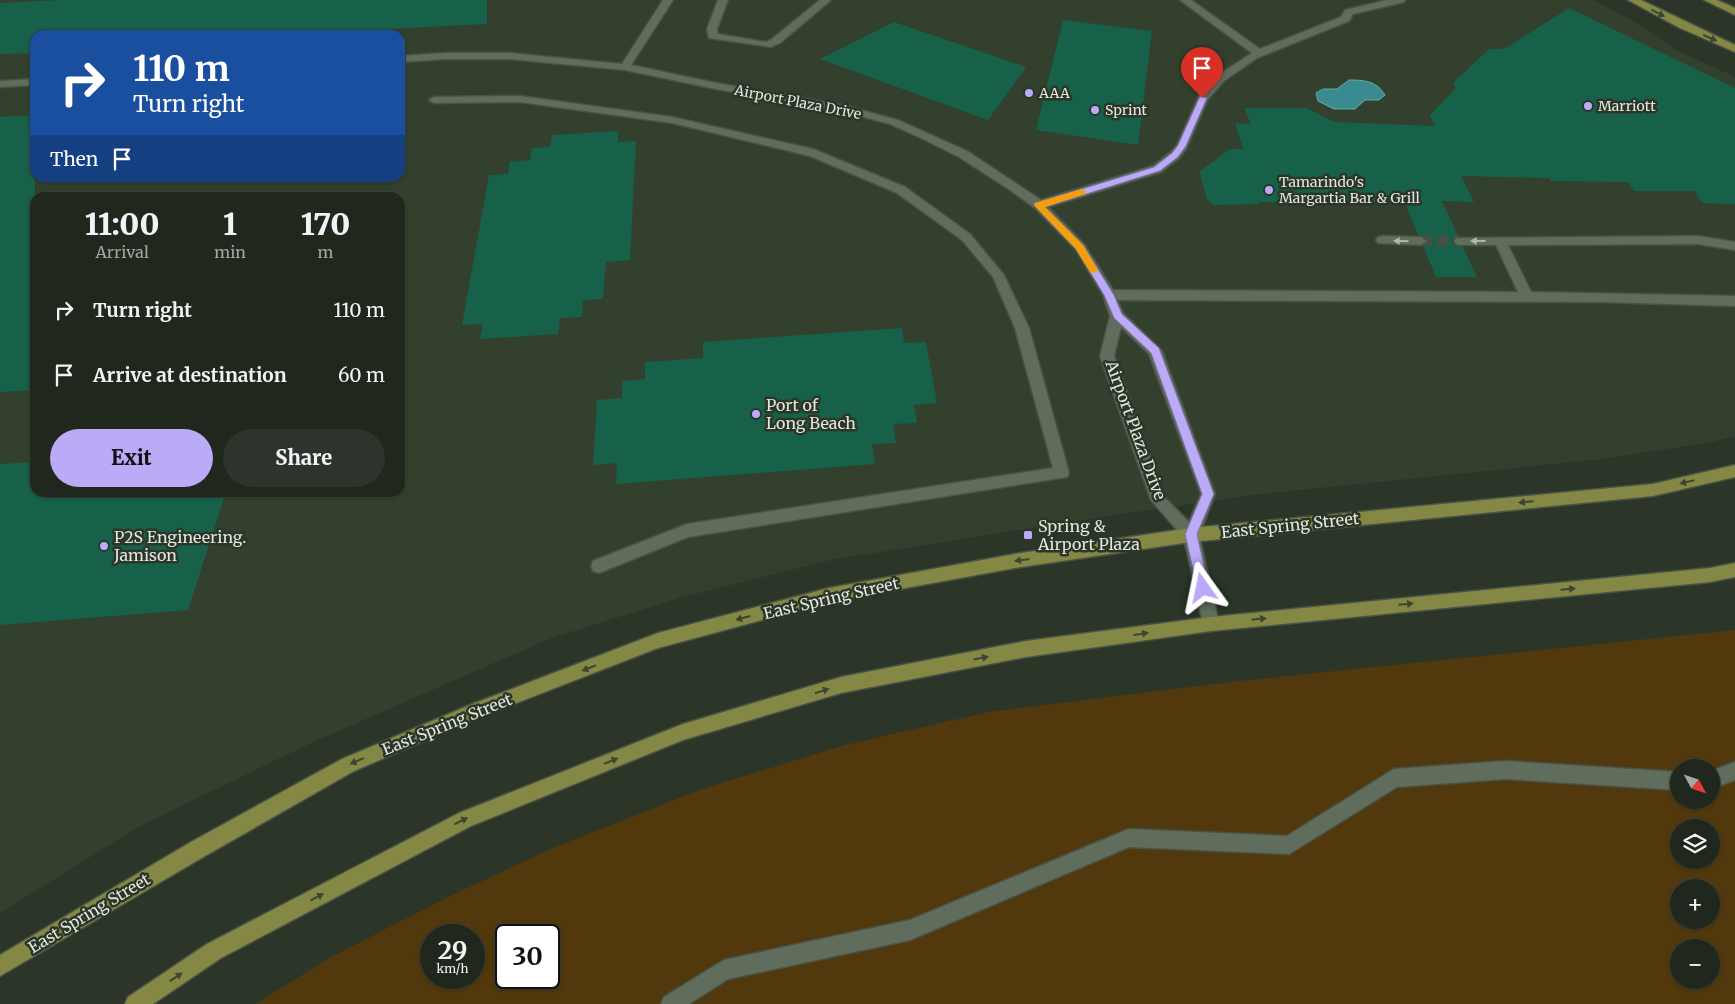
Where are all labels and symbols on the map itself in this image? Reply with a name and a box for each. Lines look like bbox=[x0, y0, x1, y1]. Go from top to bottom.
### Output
one-way arrow bbox=[1651, 9, 1666, 17]
one-way arrow bbox=[1703, 34, 1717, 42]
pin bbox=[1181, 47, 1223, 98]
street label: Airport Plaza Drive bbox=[732, 81, 863, 123]
place label: AAA bbox=[1038, 84, 1070, 102]
marker: AAA bbox=[1023, 87, 1035, 99]
place label: Marriott bbox=[1598, 97, 1656, 115]
marker: Marriott bbox=[1582, 100, 1594, 112]
place label: Sprint bbox=[1105, 101, 1148, 119]
marker: Sprint bbox=[1089, 104, 1101, 116]
place label: Tamarindo's Margartia Bar & Grill bbox=[1279, 173, 1421, 207]
marker: Tamarindo's Margartia Bar & Grill bbox=[1263, 184, 1275, 196]
one-way arrow bbox=[1393, 236, 1409, 244]
one-way arrow bbox=[1470, 237, 1486, 245]
street label: Airport Plaza Drive bbox=[1101, 356, 1171, 503]
place label: Port of Long Beach bbox=[766, 395, 856, 433]
marker: Port of Long Beach bbox=[750, 408, 762, 420]
one-way arrow bbox=[1680, 478, 1695, 486]
one-way arrow bbox=[1518, 498, 1534, 506]
street label: East Spring Street bbox=[1220, 508, 1361, 542]
place label: Spring & Airport Plaza bbox=[1037, 516, 1140, 554]
place label: P2S Engineering. Jamison bbox=[113, 527, 246, 565]
marker: Spring & Airport Plaza bbox=[1022, 529, 1034, 541]
marker: P2S Engineering. Jamison bbox=[98, 540, 110, 552]
one-way arrow bbox=[1014, 557, 1030, 565]
position arrow bbox=[1176, 561, 1228, 613]
street label: East Spring Street bbox=[761, 573, 901, 623]
one-way arrow bbox=[1560, 584, 1576, 592]
one-way arrow bbox=[1398, 600, 1414, 608]
one-way arrow bbox=[736, 614, 751, 622]
one-way arrow bbox=[1252, 615, 1268, 623]
one-way arrow bbox=[1134, 630, 1150, 638]
one-way arrow bbox=[973, 654, 988, 662]
one-way arrow bbox=[581, 665, 596, 672]
one-way arrow bbox=[814, 686, 829, 694]
street label: East Spring Street bbox=[379, 689, 516, 759]
one-way arrow bbox=[604, 756, 618, 764]
one-way arrow bbox=[350, 758, 364, 766]
north arrow bbox=[1670, 759, 1720, 809]
one-way arrow bbox=[453, 817, 468, 825]
street label: East Spring Street bbox=[25, 868, 154, 957]
one-way arrow bbox=[310, 893, 324, 901]
speed limit sign: 30 bbox=[495, 924, 560, 989]
one-way arrow bbox=[169, 972, 182, 982]

